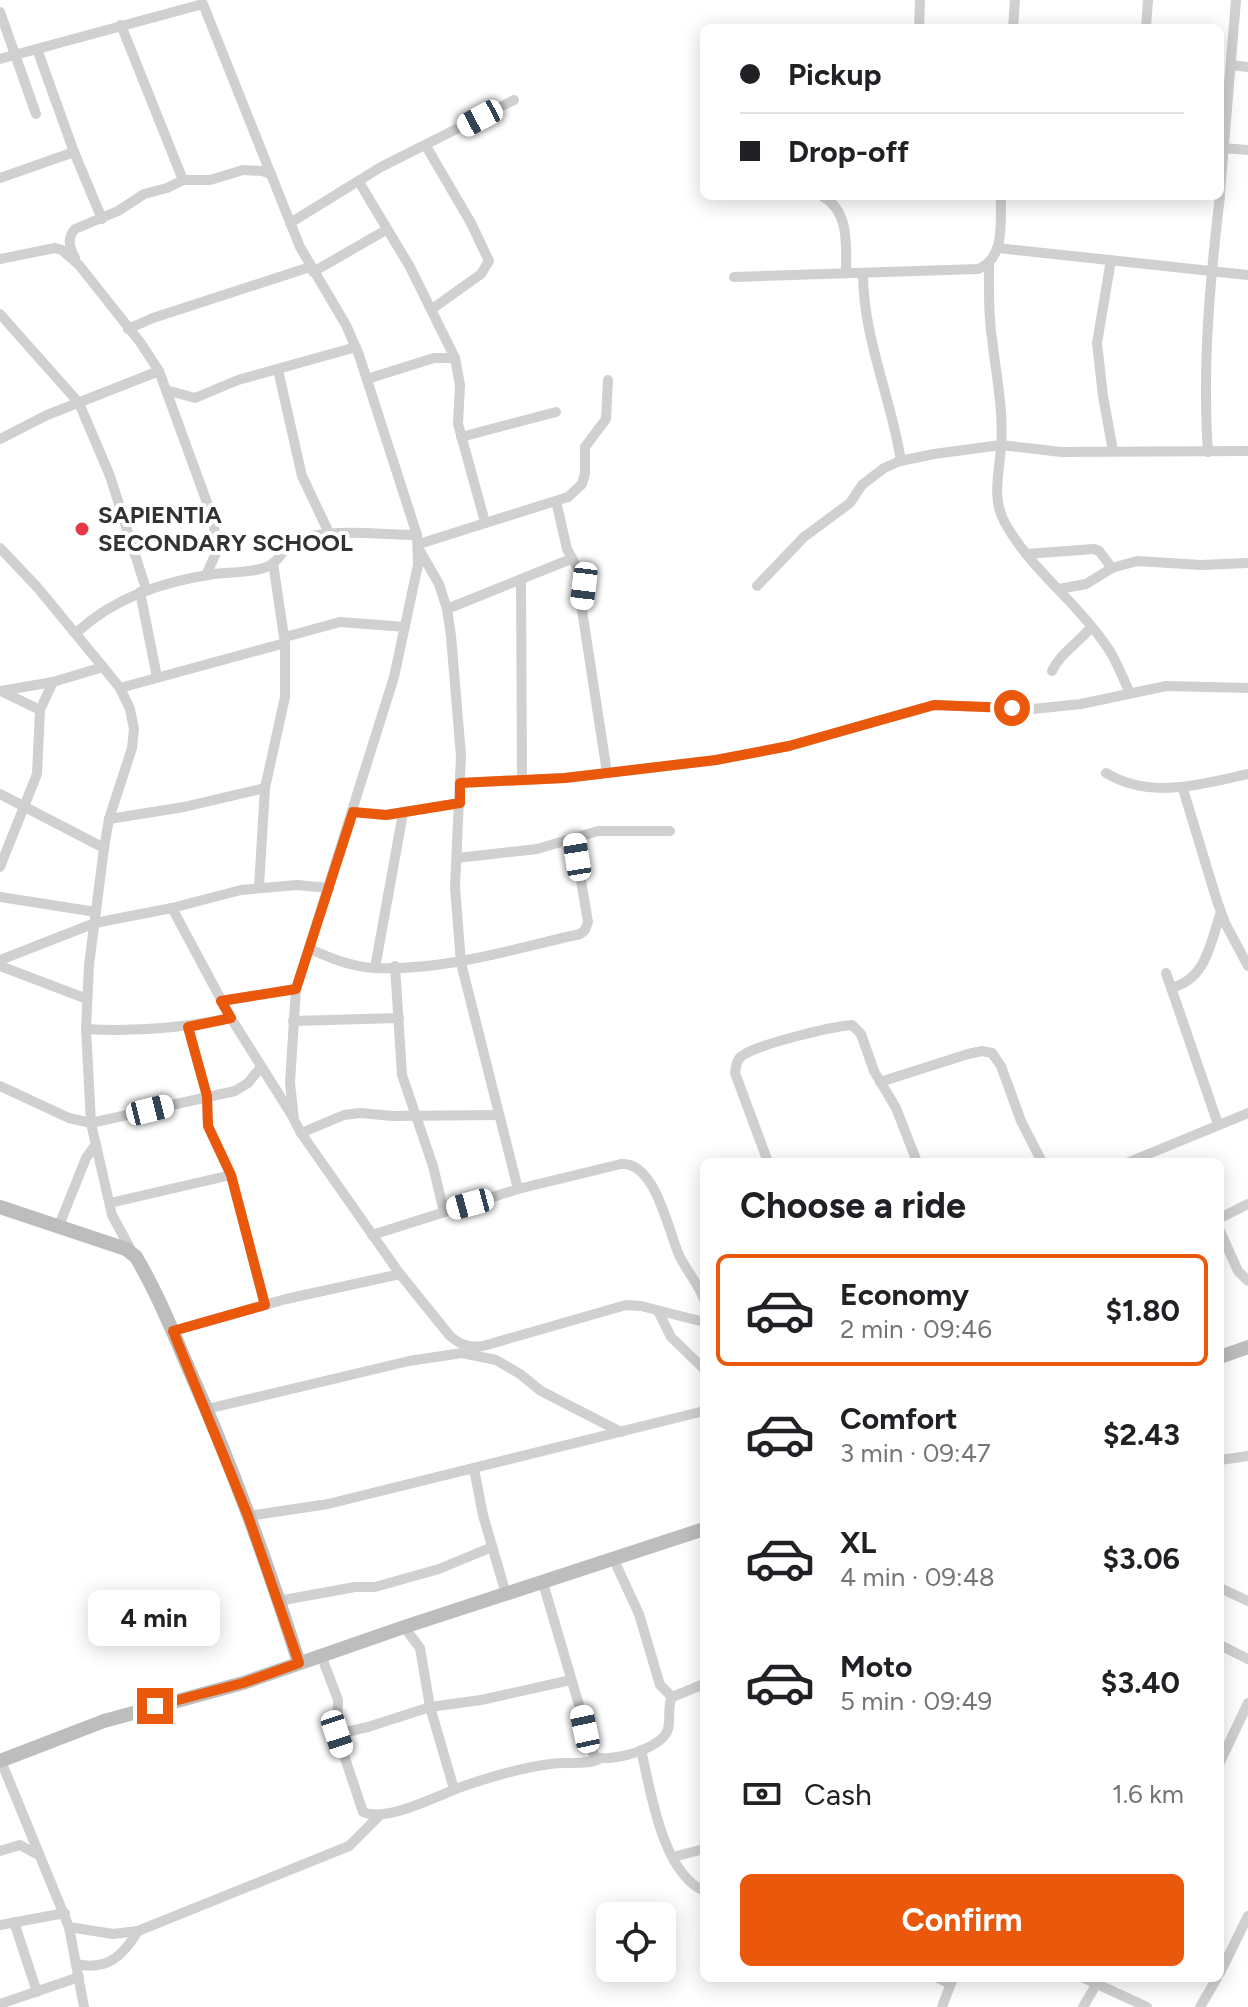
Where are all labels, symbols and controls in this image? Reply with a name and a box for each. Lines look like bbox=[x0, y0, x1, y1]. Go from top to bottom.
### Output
text: Pickup bbox=[788, 56, 882, 93]
car bbox=[453, 96, 507, 140]
text: Drop-off bbox=[788, 133, 909, 170]
place label: SAPIENTIA SECONDARY SCHOOL bbox=[98, 500, 353, 557]
marker: SAPIENTIA SECONDARY SCHOOL bbox=[73, 520, 91, 538]
car bbox=[569, 561, 599, 611]
route start bbox=[994, 690, 1030, 726]
car bbox=[561, 831, 593, 883]
car bbox=[124, 1093, 176, 1127]
text: Choose a ride bbox=[740, 1184, 966, 1227]
car bbox=[444, 1186, 496, 1222]
icon: car bbox=[744, 1274, 816, 1346]
text: Economy bbox=[840, 1276, 969, 1313]
text: $1.80 bbox=[1105, 1292, 1180, 1329]
text: 2 min · 09:46 bbox=[840, 1313, 992, 1345]
icon: car bbox=[744, 1398, 816, 1470]
text: Comfort bbox=[840, 1400, 958, 1437]
text: $2.43 bbox=[1103, 1416, 1180, 1453]
text: 3 min · 09:47 bbox=[840, 1437, 991, 1469]
icon: car bbox=[744, 1522, 816, 1594]
text: XL bbox=[840, 1524, 876, 1561]
text: $3.06 bbox=[1102, 1540, 1180, 1577]
text: 4 min · 09:48 bbox=[840, 1561, 995, 1593]
callout: 4 min bbox=[89, 1590, 221, 1646]
text: 4 min bbox=[121, 1602, 187, 1634]
icon: car bbox=[744, 1646, 816, 1718]
text: Moto bbox=[840, 1648, 912, 1685]
text: $3.40 bbox=[1101, 1664, 1180, 1701]
text: 5 min · 09:49 bbox=[840, 1685, 992, 1717]
route end bbox=[137, 1688, 173, 1724]
car bbox=[568, 1703, 602, 1755]
car bbox=[318, 1707, 356, 1761]
icon: cash bbox=[740, 1772, 784, 1816]
text: Cash bbox=[804, 1776, 872, 1813]
text: 1.6 km bbox=[1112, 1778, 1184, 1810]
button: Confirm bbox=[740, 1874, 1184, 1966]
map controls bbox=[596, 1902, 676, 1982]
button: locate bbox=[596, 1902, 676, 1982]

